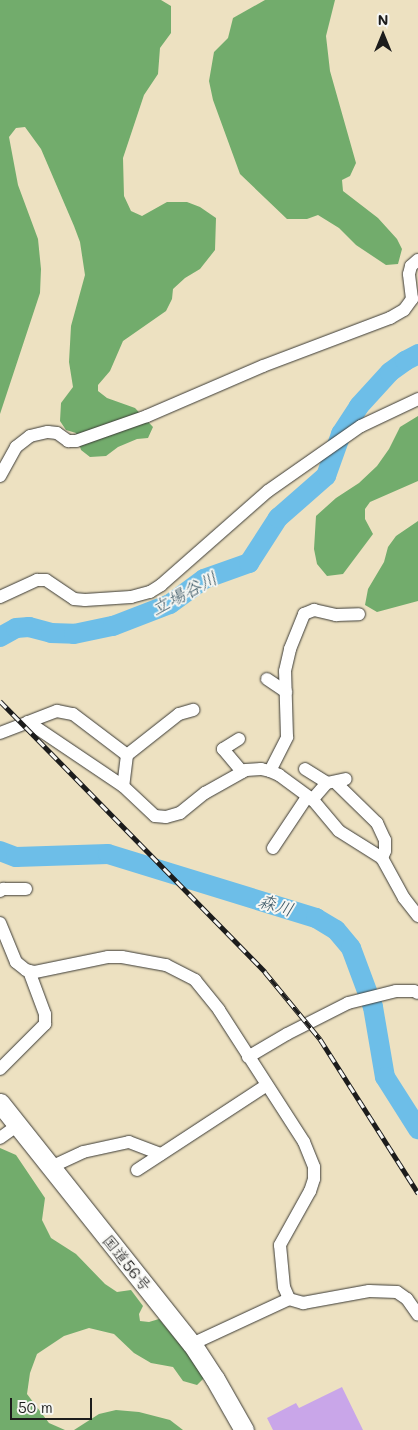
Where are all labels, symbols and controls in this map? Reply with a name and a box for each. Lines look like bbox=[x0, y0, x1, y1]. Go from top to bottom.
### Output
north arrow bbox=[358, 10, 408, 60]
text: N bbox=[378, 10, 388, 29]
water label: 立場谷川 bbox=[147, 567, 221, 619]
water label: 森川 bbox=[256, 889, 296, 921]
street label: 国道56号 bbox=[98, 1231, 156, 1295]
scale bar bbox=[12, 1388, 95, 1420]
text: 50 m bbox=[18, 1397, 53, 1417]

